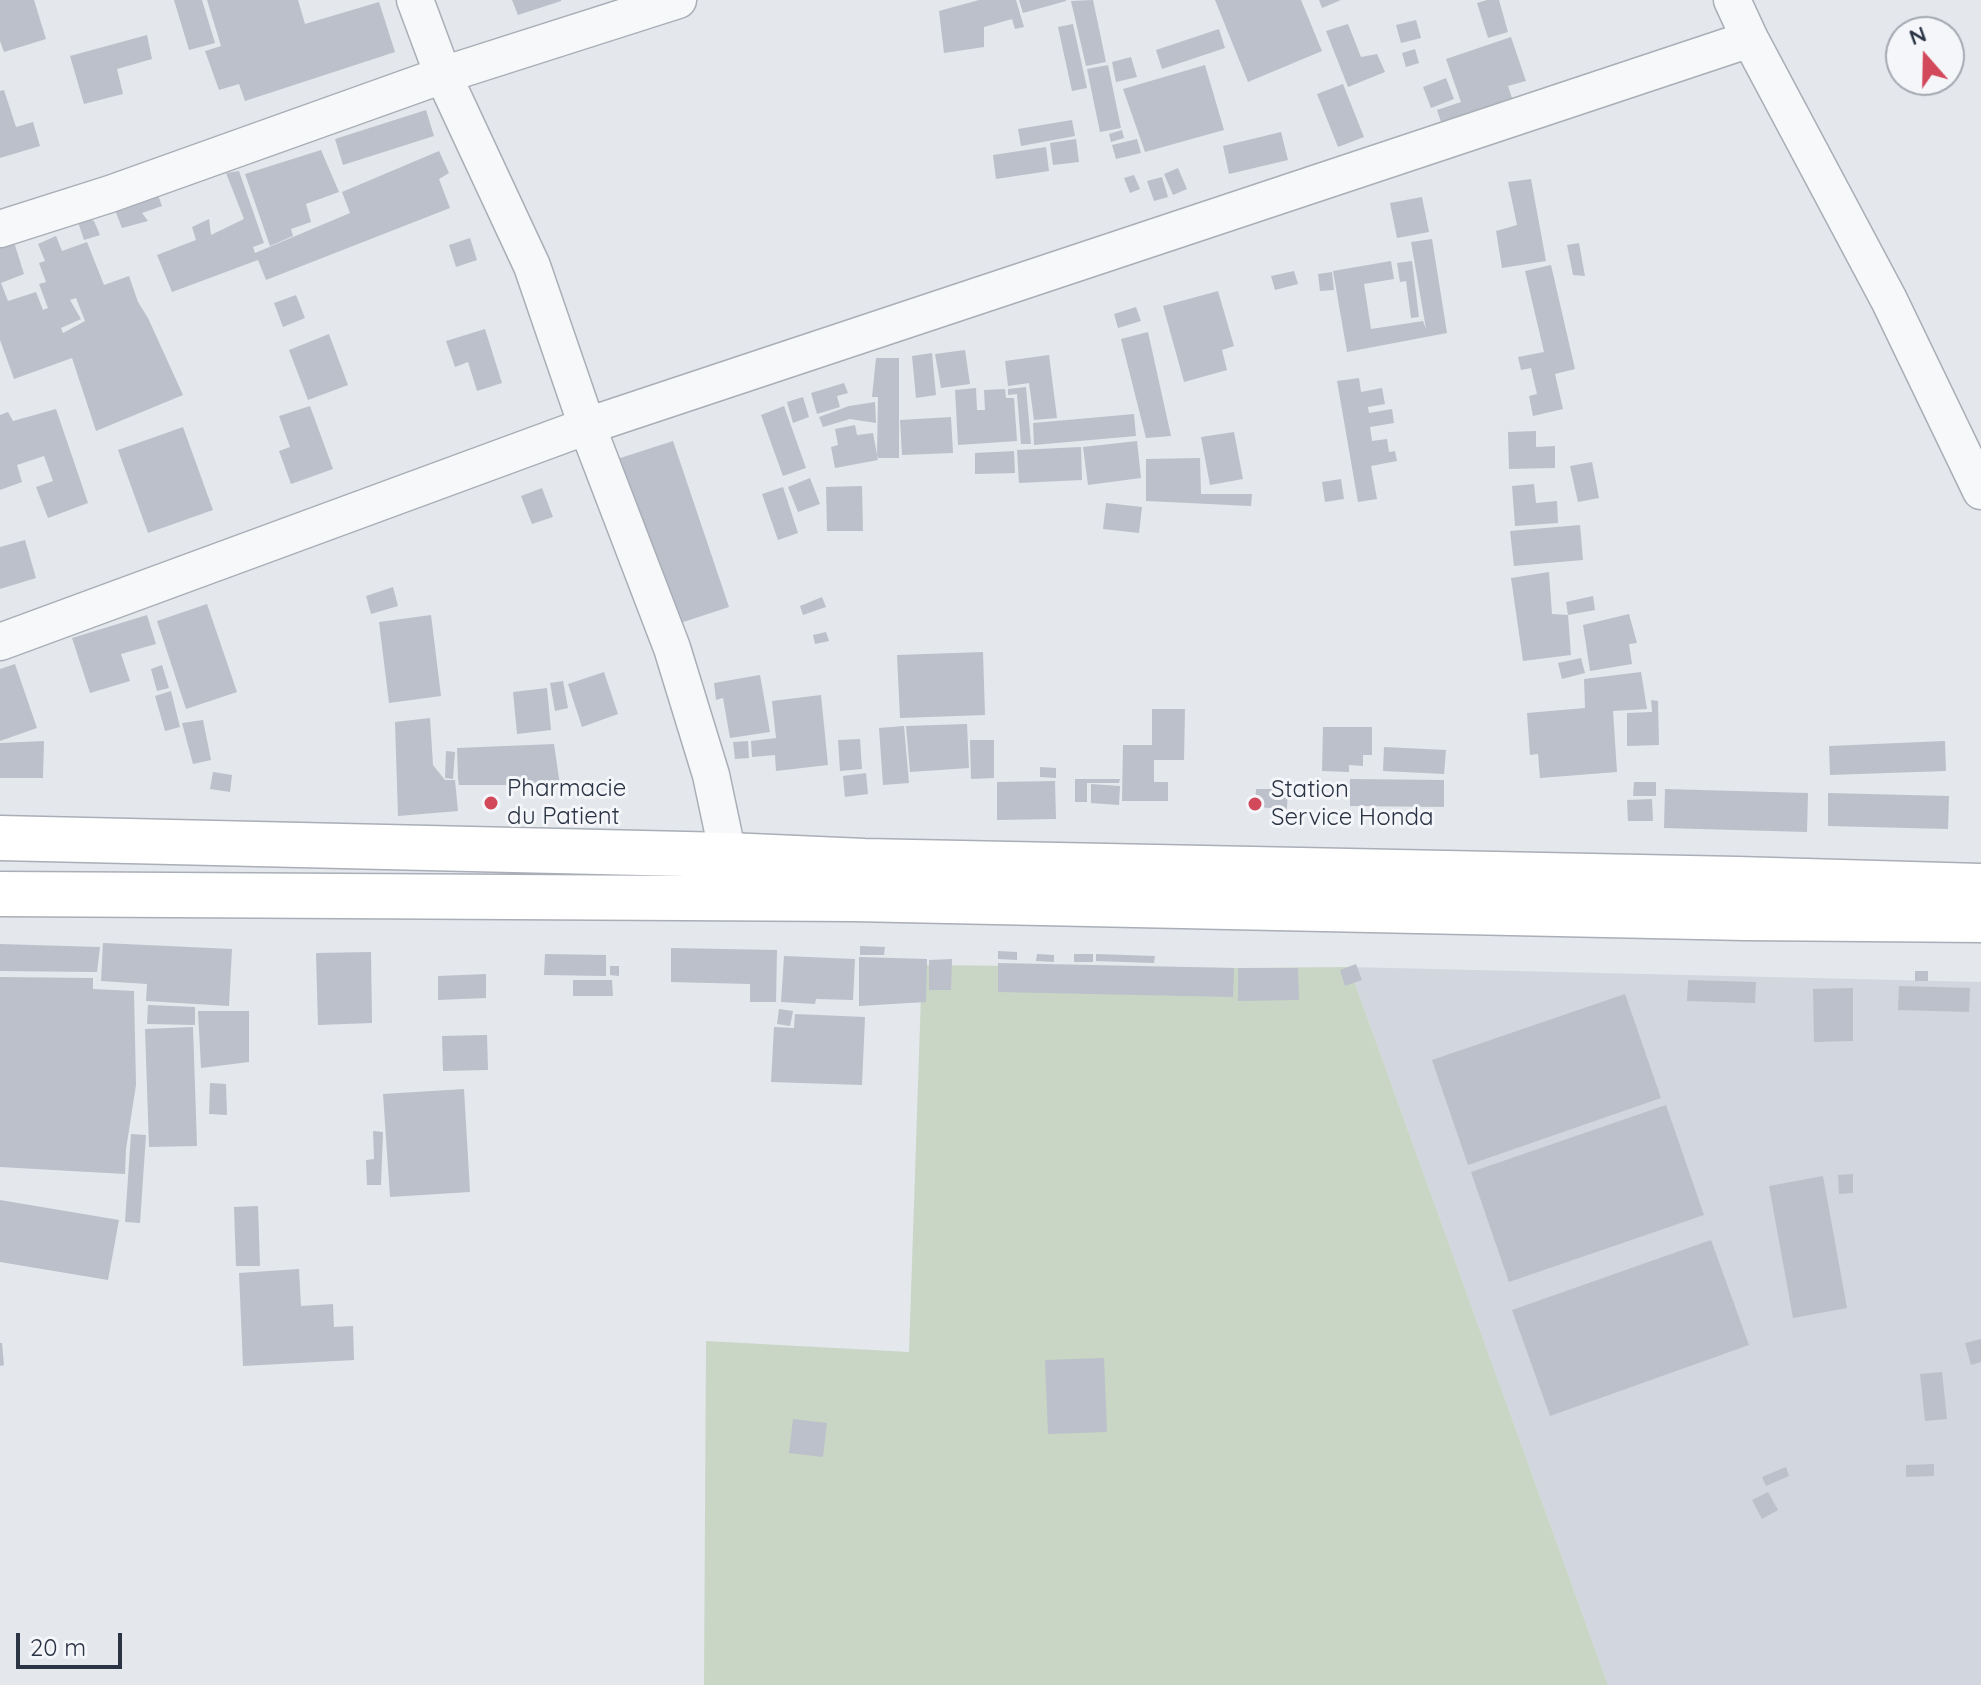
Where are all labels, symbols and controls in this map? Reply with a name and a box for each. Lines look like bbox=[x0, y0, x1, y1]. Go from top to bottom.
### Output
north arrow bbox=[1885, 16, 1965, 96]
text: N bbox=[1905, 19, 1930, 51]
place label: Pharmacie du Patient bbox=[507, 775, 626, 831]
place label: Station Service Honda bbox=[1271, 776, 1434, 832]
marker: Pharmacie du Patient bbox=[482, 794, 500, 812]
marker: Station Service Honda bbox=[1246, 795, 1264, 813]
scale bar bbox=[20, 1617, 126, 1667]
text: 20 m bbox=[30, 1632, 86, 1662]

